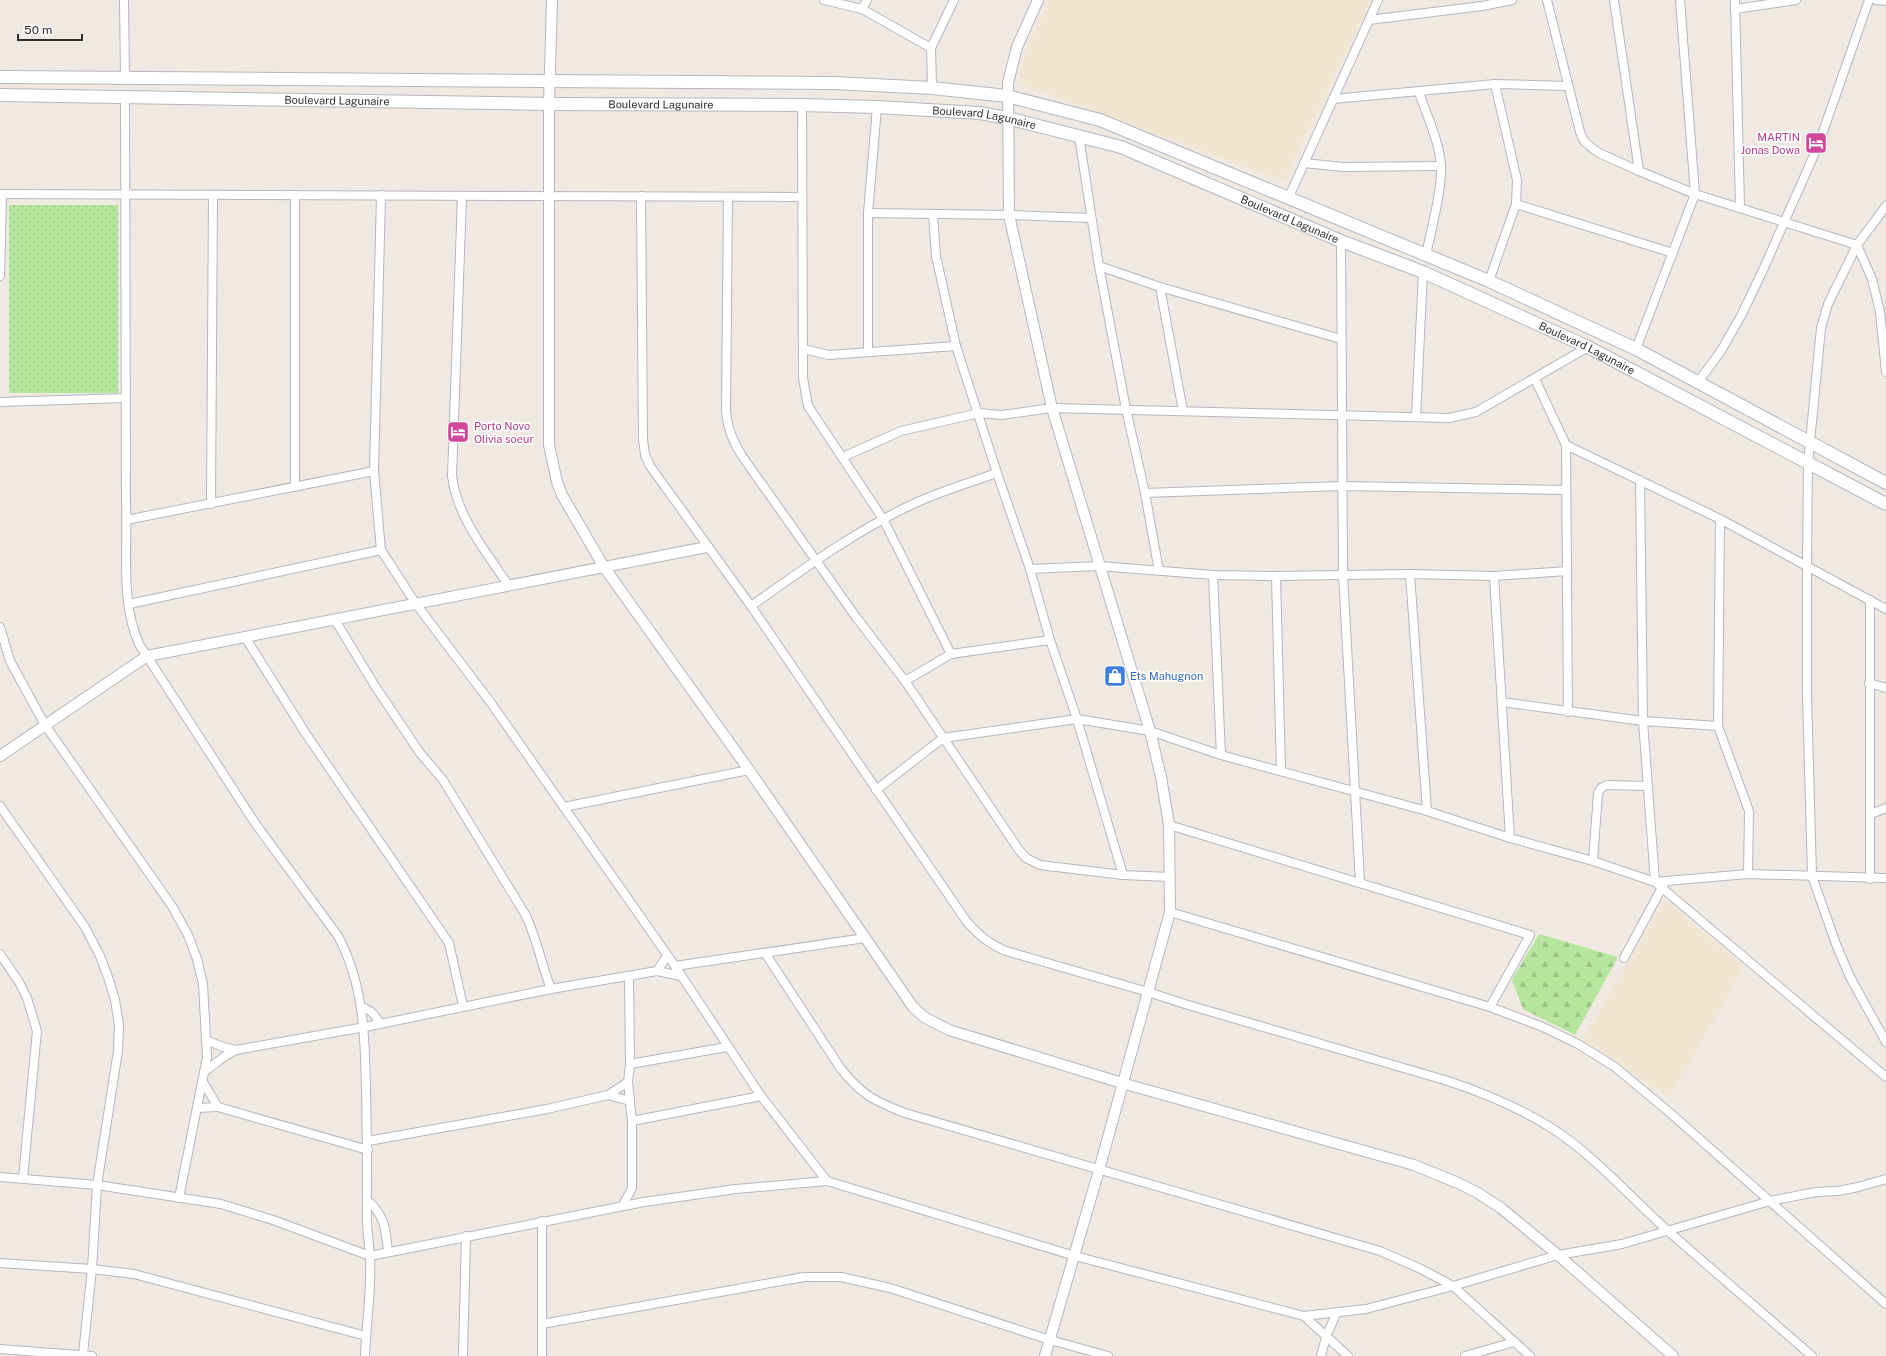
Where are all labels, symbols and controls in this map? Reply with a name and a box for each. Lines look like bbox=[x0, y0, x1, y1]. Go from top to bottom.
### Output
scale bar bbox=[18, 16, 82, 42]
text: 50 m bbox=[24, 23, 52, 37]
street label: Boulevard Lagunaire bbox=[284, 94, 390, 107]
street label: Boulevard Lagunaire bbox=[608, 98, 714, 111]
street label: Boulevard Lagunaire bbox=[932, 104, 1038, 131]
hotel icon: MARTIN Jonas Dowa bbox=[1803, 130, 1829, 156]
place label: MARTIN Jonas Dowa bbox=[1741, 131, 1800, 156]
street label: Boulevard Lagunaire bbox=[1239, 193, 1341, 245]
street label: Boulevard Lagunaire bbox=[1537, 320, 1637, 377]
hotel icon: Porto Novo Olivia soeur bbox=[445, 419, 471, 445]
place label: Porto Novo Olivia soeur bbox=[474, 420, 534, 445]
shop icon: Ets Mahugnon bbox=[1102, 663, 1128, 689]
place label: Ets Mahugnon bbox=[1130, 670, 1203, 682]

